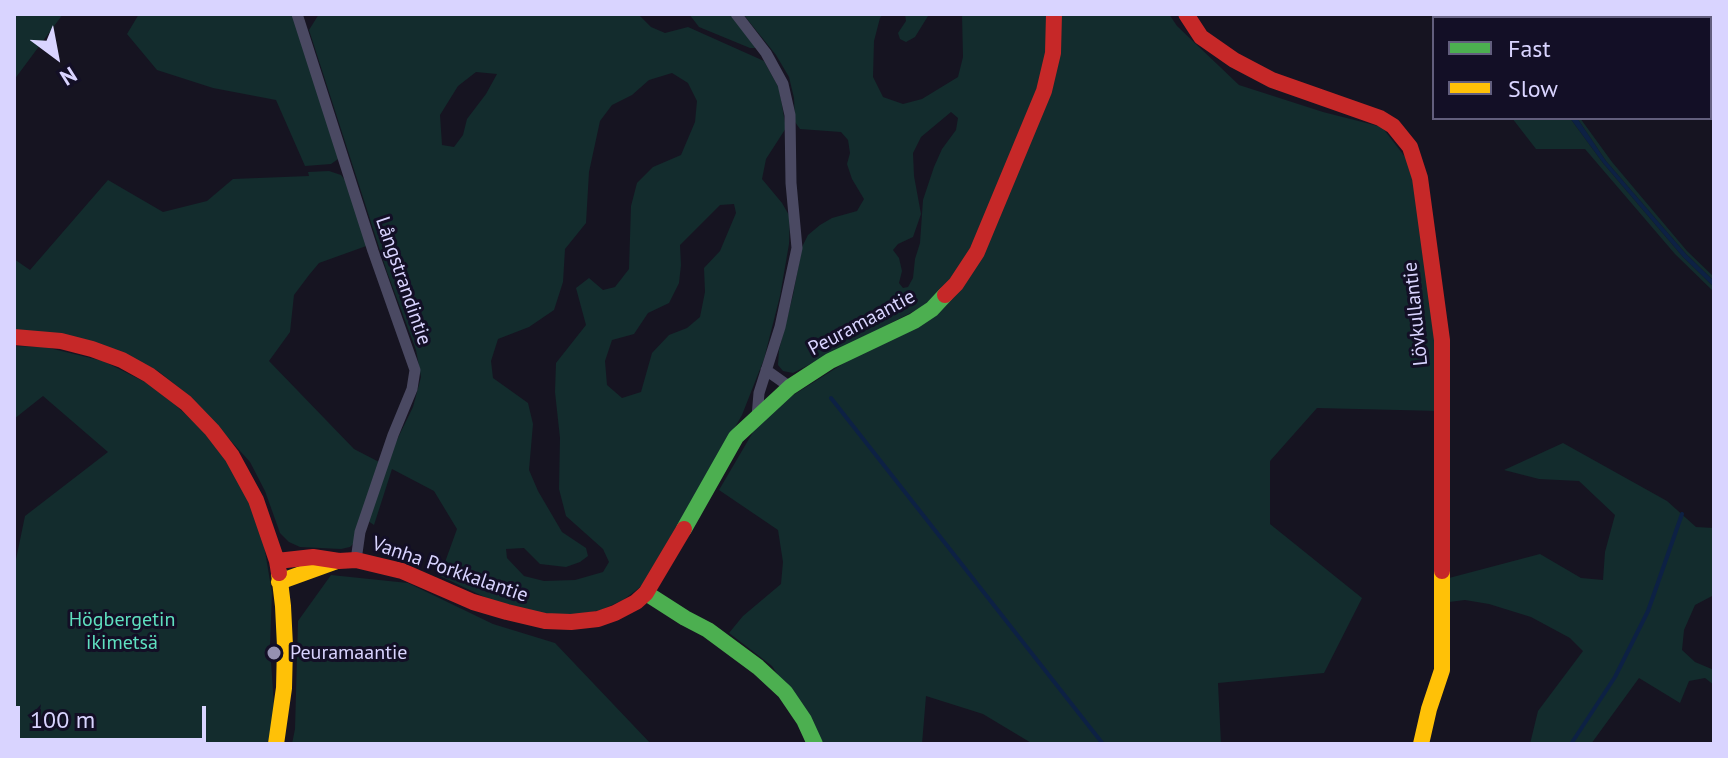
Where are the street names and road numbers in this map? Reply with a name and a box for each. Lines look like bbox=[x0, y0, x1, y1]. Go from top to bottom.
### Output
street label: Långstrandintie bbox=[370, 214, 436, 348]
street label: Lövkullantie bbox=[1399, 261, 1433, 367]
street label: Peuramaantie bbox=[805, 285, 919, 361]
street label: Vanha Porkkalantie bbox=[369, 532, 531, 608]

